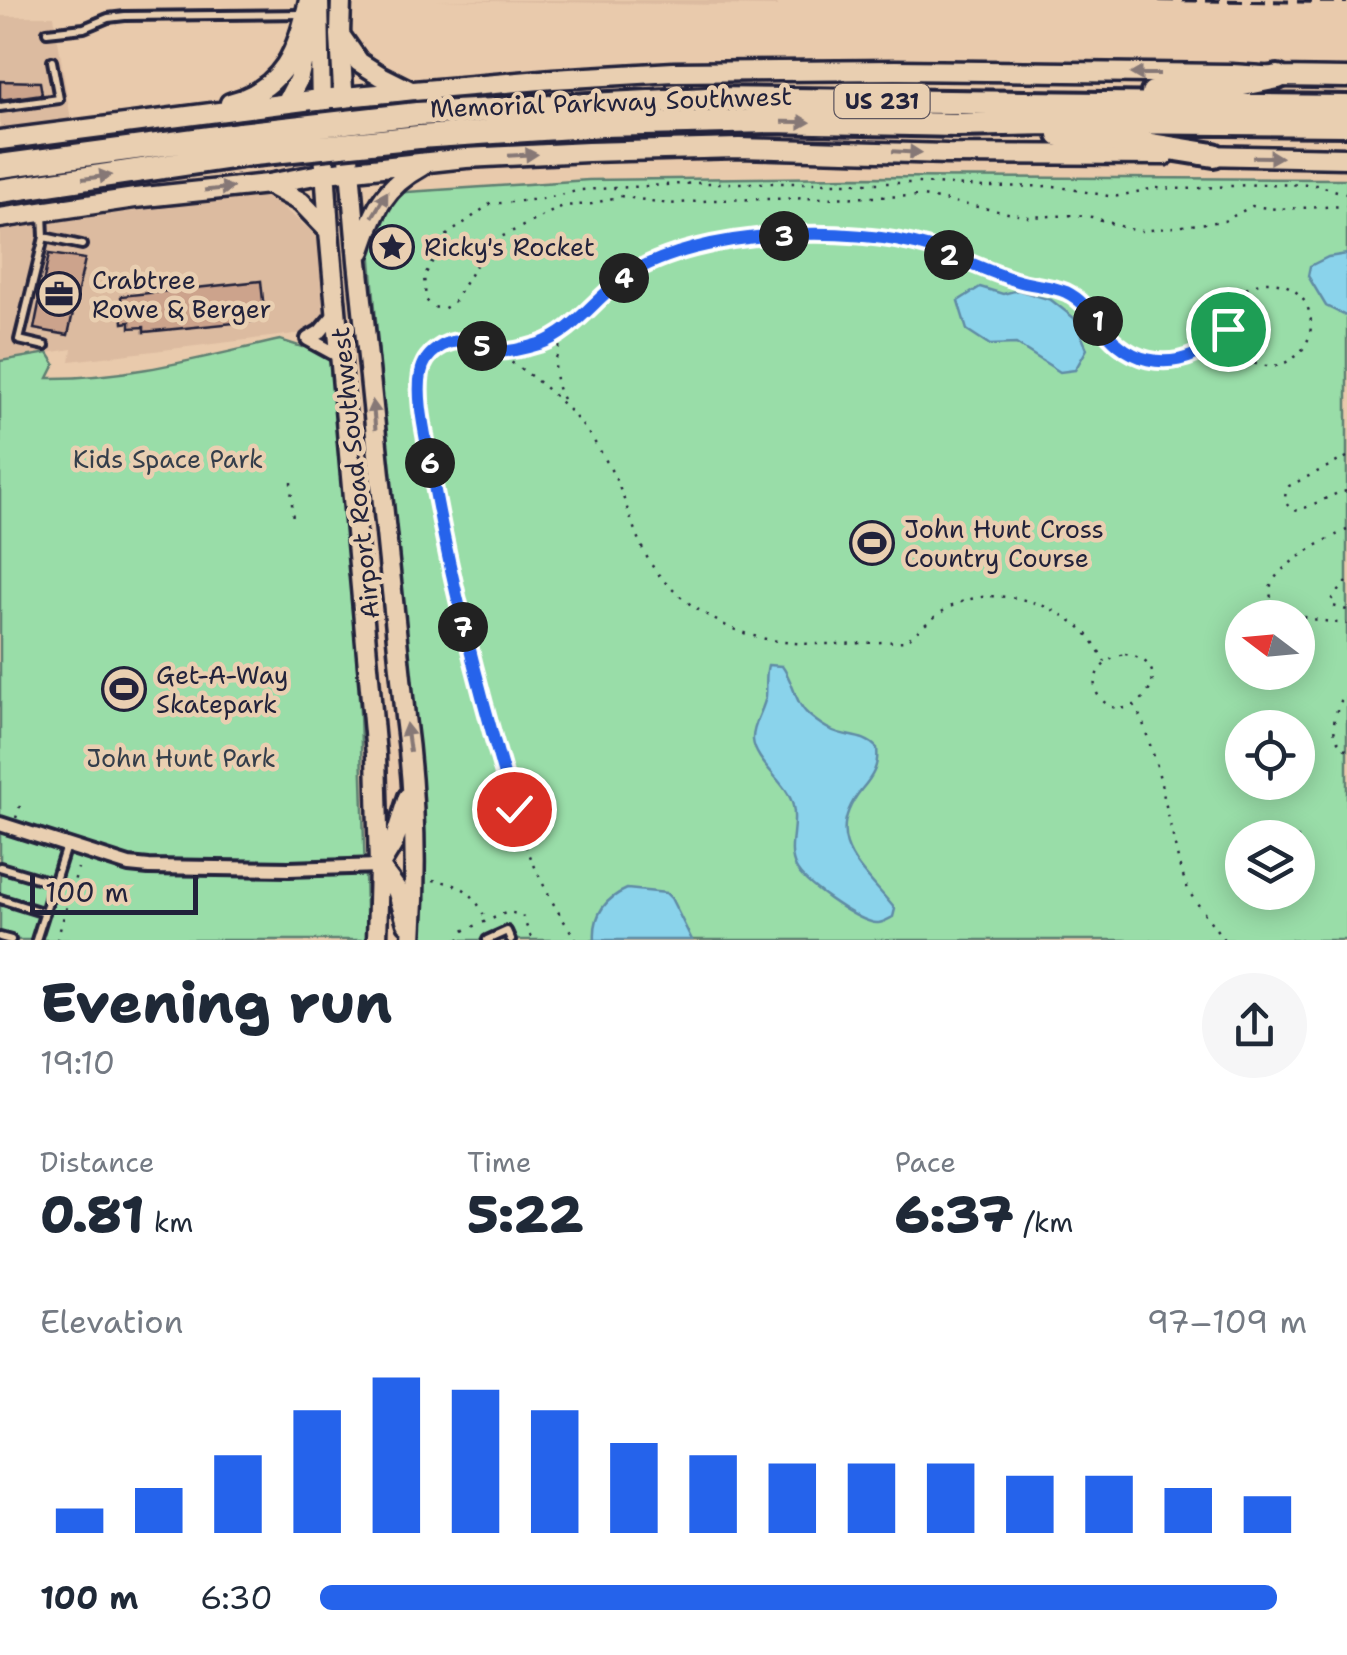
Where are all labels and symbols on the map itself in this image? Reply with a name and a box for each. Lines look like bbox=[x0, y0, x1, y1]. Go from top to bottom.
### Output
one-way arrow bbox=[1128, 66, 1160, 82]
street label: Memorial Parkway Southwest bbox=[429, 79, 793, 125]
road number: US 231 bbox=[834, 84, 930, 118]
one-way arrow bbox=[781, 114, 813, 130]
one-way arrow bbox=[892, 144, 924, 160]
one-way arrow bbox=[507, 147, 539, 163]
one-way arrow bbox=[1251, 149, 1283, 165]
one-way arrow bbox=[81, 168, 113, 184]
one-way arrow bbox=[204, 181, 236, 197]
one-way arrow bbox=[371, 190, 389, 218]
pin: 3 bbox=[759, 211, 809, 261]
place icon: Ricky's Rocket bbox=[369, 224, 415, 270]
place label: Ricky's Rocket bbox=[424, 230, 595, 264]
pin: 2 bbox=[924, 230, 974, 280]
pin: 4 bbox=[599, 253, 649, 303]
place label: Crabtree Rowe & Berger bbox=[92, 263, 271, 326]
office icon: Crabtree Rowe & Berger bbox=[36, 271, 82, 317]
pin bbox=[1186, 287, 1271, 372]
pin: 1 bbox=[1073, 296, 1123, 346]
pin: 5 bbox=[457, 321, 507, 371]
street label: Airport Road Southwest bbox=[323, 325, 387, 621]
one-way arrow bbox=[366, 398, 382, 430]
pin: 6 bbox=[405, 438, 455, 488]
park label: Kids Space Park bbox=[73, 442, 263, 476]
place label: John Hunt Cross Country Course bbox=[904, 512, 1104, 575]
sports icon: John Hunt Cross Country Course bbox=[849, 520, 895, 566]
north arrow bbox=[1225, 600, 1315, 690]
pin: 7 bbox=[438, 602, 488, 652]
place label: Get-A-Way Skatepark bbox=[156, 658, 288, 721]
sports icon: Get-A-Way Skatepark bbox=[101, 666, 147, 712]
one-way arrow bbox=[399, 722, 415, 753]
park label: John Hunt Park bbox=[86, 741, 276, 775]
pin bbox=[472, 767, 557, 852]
scale bar bbox=[30, 870, 198, 914]

